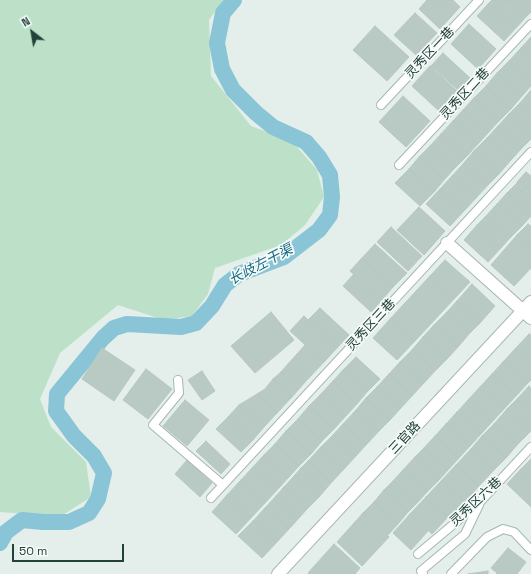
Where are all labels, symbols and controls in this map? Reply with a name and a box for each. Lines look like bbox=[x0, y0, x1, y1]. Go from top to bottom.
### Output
north arrow bbox=[12, 12, 52, 52]
text: N bbox=[19, 14, 33, 30]
street label: 灵秀区一巷 bbox=[402, 24, 458, 82]
street label: 灵秀区二巷 bbox=[437, 65, 493, 123]
water label: 长歧左干渠 bbox=[226, 241, 296, 289]
street label: 灵秀区三巷 bbox=[343, 296, 399, 354]
street label: 三官路 bbox=[386, 418, 424, 458]
street label: 灵秀区六巷 bbox=[447, 474, 505, 530]
scale bar bbox=[14, 536, 126, 562]
text: 50 m bbox=[19, 543, 47, 559]

